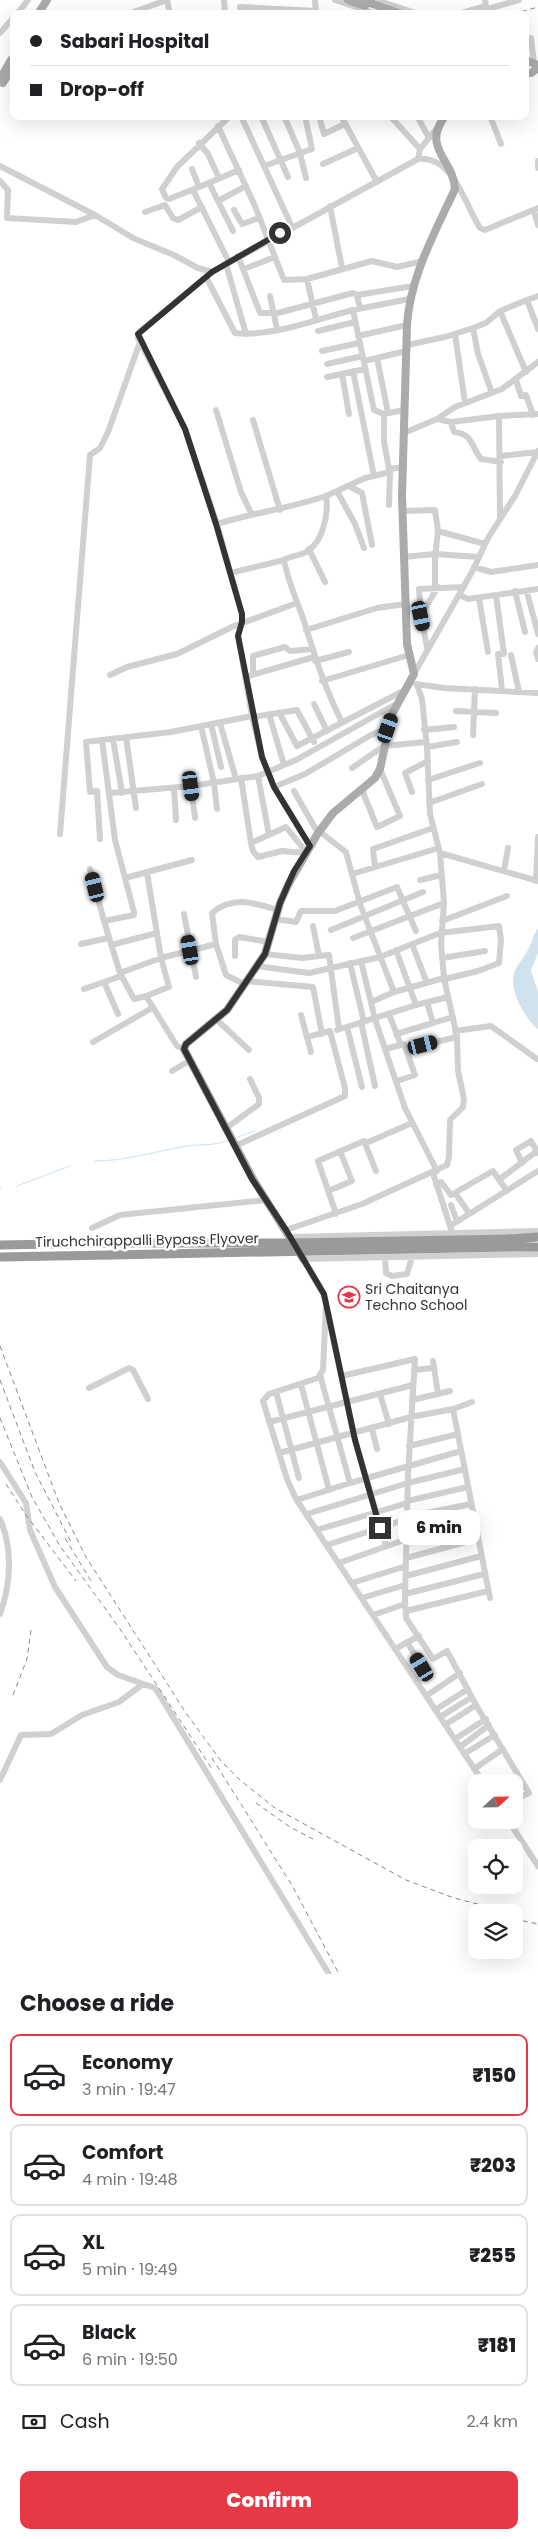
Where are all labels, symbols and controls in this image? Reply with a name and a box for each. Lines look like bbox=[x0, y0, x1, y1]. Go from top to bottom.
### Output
text: Sabari Hospital bbox=[60, 28, 209, 55]
text: Drop-off bbox=[60, 76, 144, 103]
route start bbox=[269, 222, 291, 244]
car bbox=[410, 600, 431, 632]
car bbox=[376, 711, 399, 745]
car bbox=[181, 770, 200, 802]
car bbox=[84, 871, 105, 903]
car bbox=[180, 934, 199, 966]
car bbox=[406, 1034, 439, 1056]
street label: Tiruchchirappalli Bypass Flyover bbox=[35, 1228, 259, 1252]
place label: Sri Chaitanya Techno School bbox=[365, 1279, 467, 1315]
school or university icon: Sri Chaitanya Techno School bbox=[337, 1285, 361, 1309]
callout: 6 min bbox=[398, 1510, 480, 1546]
text: 6 min bbox=[416, 1516, 462, 1539]
route end bbox=[369, 1517, 391, 1539]
car bbox=[407, 1650, 436, 1684]
north arrow bbox=[468, 1774, 522, 1829]
map controls bbox=[468, 1774, 523, 1959]
button: locate bbox=[468, 1839, 523, 1894]
button: layers bbox=[468, 1904, 523, 1959]
text: Choose a ride bbox=[20, 1988, 174, 2019]
text: Economy bbox=[82, 2049, 173, 2076]
icon: car bbox=[22, 2053, 67, 2098]
text: ₹150 bbox=[473, 2062, 516, 2089]
text: 3 min · 19:47 bbox=[82, 2078, 176, 2101]
text: Comfort bbox=[82, 2139, 164, 2166]
icon: car bbox=[22, 2143, 67, 2188]
text: ₹203 bbox=[470, 2152, 516, 2179]
text: 4 min · 19:48 bbox=[82, 2168, 178, 2191]
text: XL bbox=[82, 2229, 105, 2256]
icon: car bbox=[22, 2233, 67, 2278]
text: ₹255 bbox=[469, 2242, 516, 2269]
text: 5 min · 19:49 bbox=[82, 2258, 178, 2281]
text: Black bbox=[82, 2319, 136, 2346]
icon: car bbox=[22, 2323, 67, 2368]
text: ₹181 bbox=[478, 2332, 516, 2359]
text: 6 min · 19:50 bbox=[82, 2348, 178, 2371]
icon: cash bbox=[20, 2408, 48, 2436]
text: Cash bbox=[60, 2408, 110, 2435]
text: 2.4 km bbox=[466, 2410, 518, 2433]
button: Confirm bbox=[20, 2471, 518, 2529]

